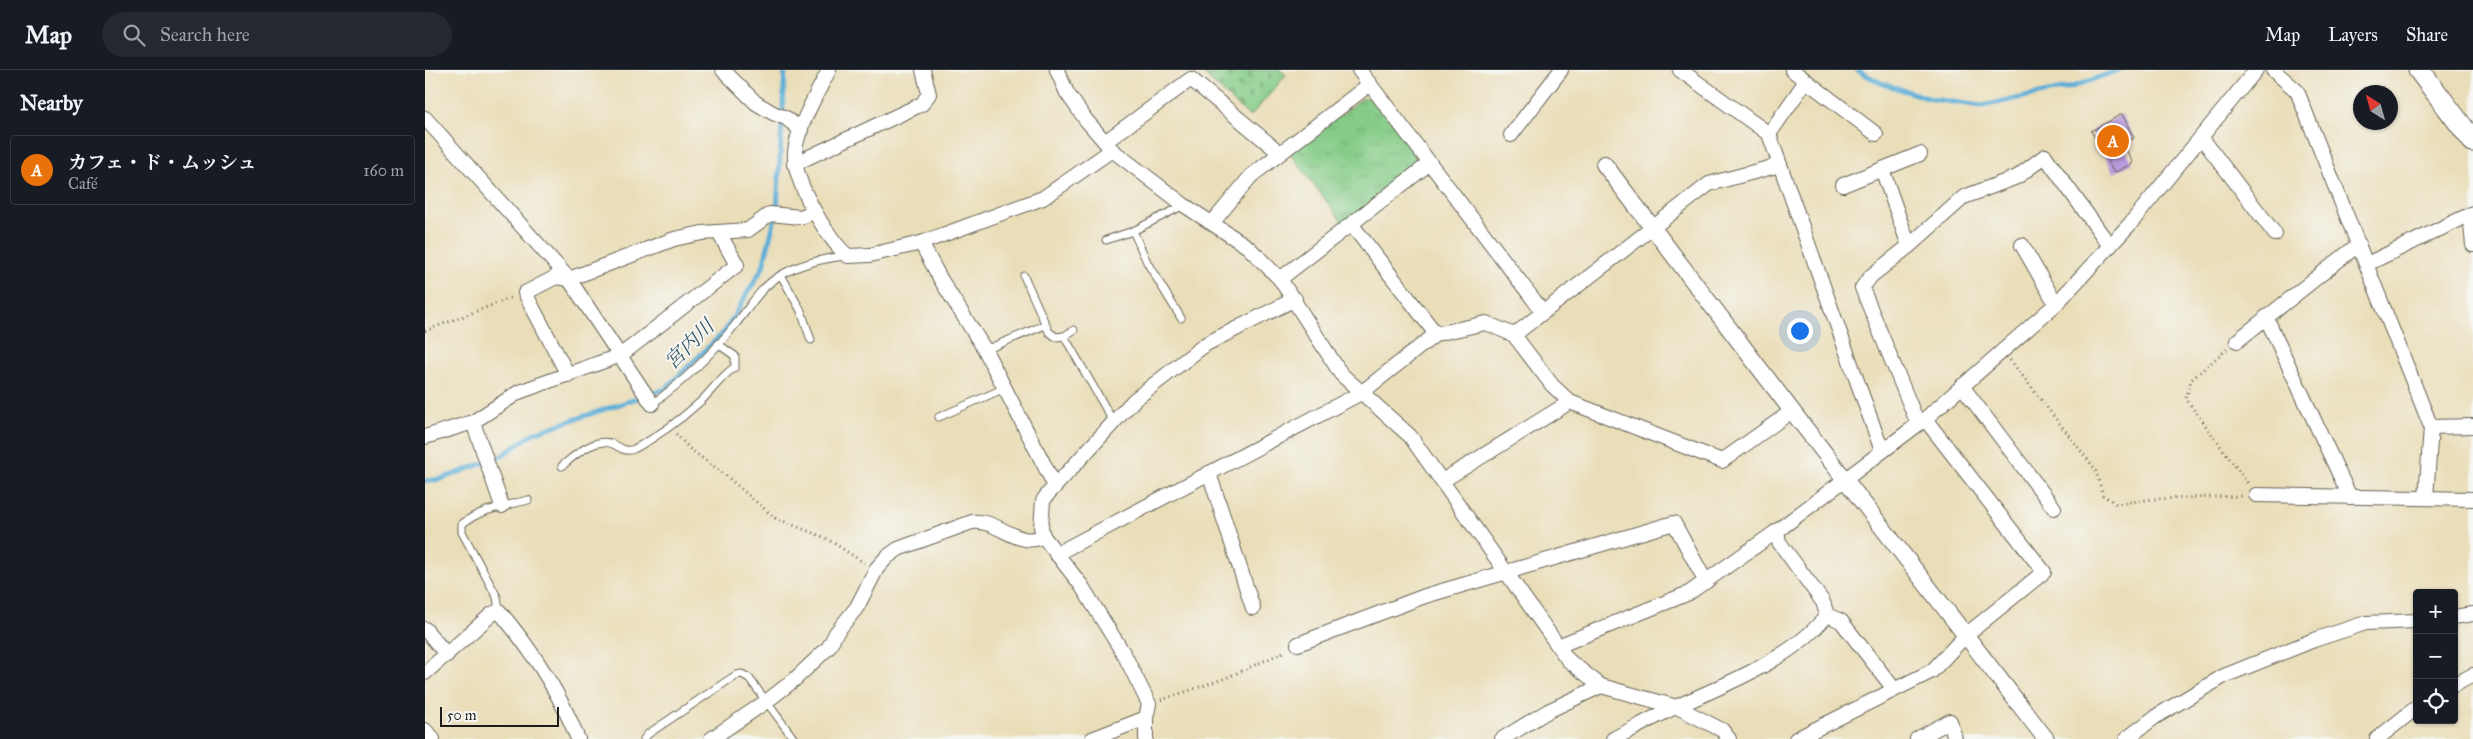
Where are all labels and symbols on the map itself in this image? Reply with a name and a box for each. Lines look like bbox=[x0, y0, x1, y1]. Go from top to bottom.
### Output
north arrow bbox=[2353, 85, 2398, 130]
pin: A bbox=[2097, 122, 2129, 160]
water label: 宮内川 bbox=[659, 313, 720, 374]
your location bbox=[1787, 318, 1813, 344]
scale bar bbox=[440, 704, 559, 727]

